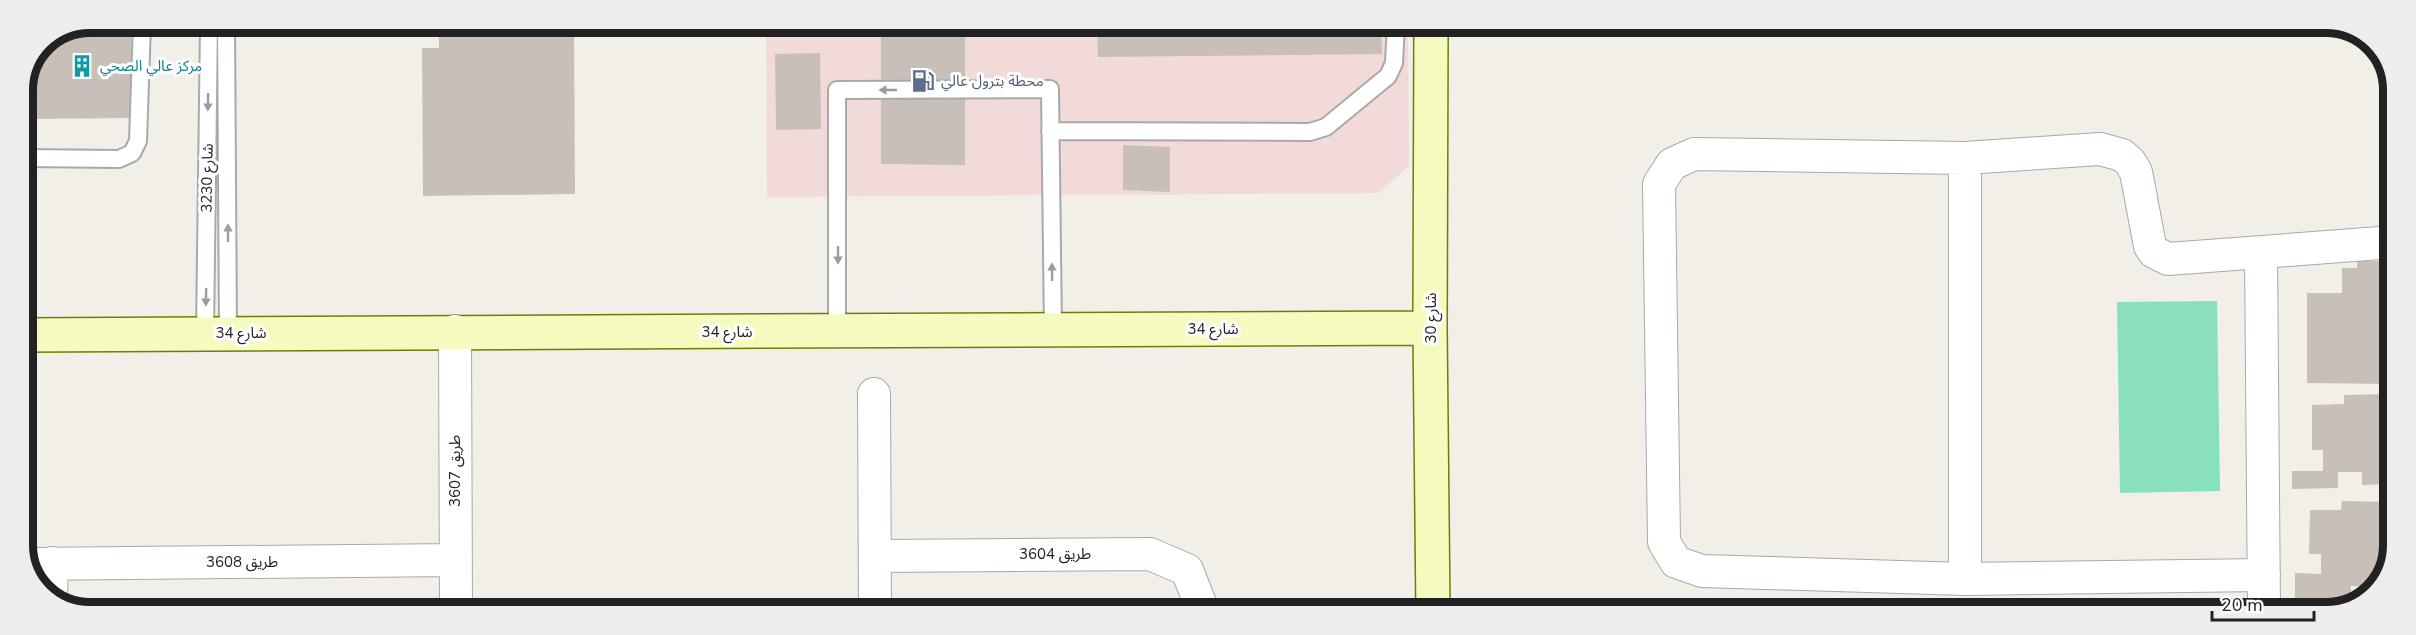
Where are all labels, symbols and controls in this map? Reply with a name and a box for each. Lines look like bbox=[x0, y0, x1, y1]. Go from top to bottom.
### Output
building icon: مركز عالي الصحي bbox=[69, 53, 95, 79]
place label: مركز عالي الصحي bbox=[100, 56, 202, 77]
fuel station icon: محطة بترول عالي bbox=[910, 68, 936, 94]
place label: محطة بترول عالي bbox=[941, 71, 1044, 92]
one-way arrow bbox=[878, 85, 897, 95]
one-way arrow bbox=[203, 93, 213, 112]
street label: شارع 3230 bbox=[196, 143, 220, 213]
one-way arrow bbox=[223, 223, 233, 242]
one-way arrow bbox=[833, 246, 843, 265]
one-way arrow bbox=[1047, 263, 1057, 282]
one-way arrow bbox=[201, 288, 210, 307]
street label: شارع 30 bbox=[1421, 292, 1443, 344]
street label: شارع 34 bbox=[1187, 319, 1239, 341]
street label: شارع 34 bbox=[701, 322, 753, 344]
street label: شارع 34 bbox=[215, 323, 267, 345]
street label: طريق 3607 bbox=[445, 435, 465, 507]
street label: طريق 3604 bbox=[1019, 544, 1091, 564]
street label: طريق 3608 bbox=[206, 552, 278, 572]
scale bar bbox=[2212, 584, 2314, 622]
text: 20 m bbox=[2221, 593, 2263, 617]

